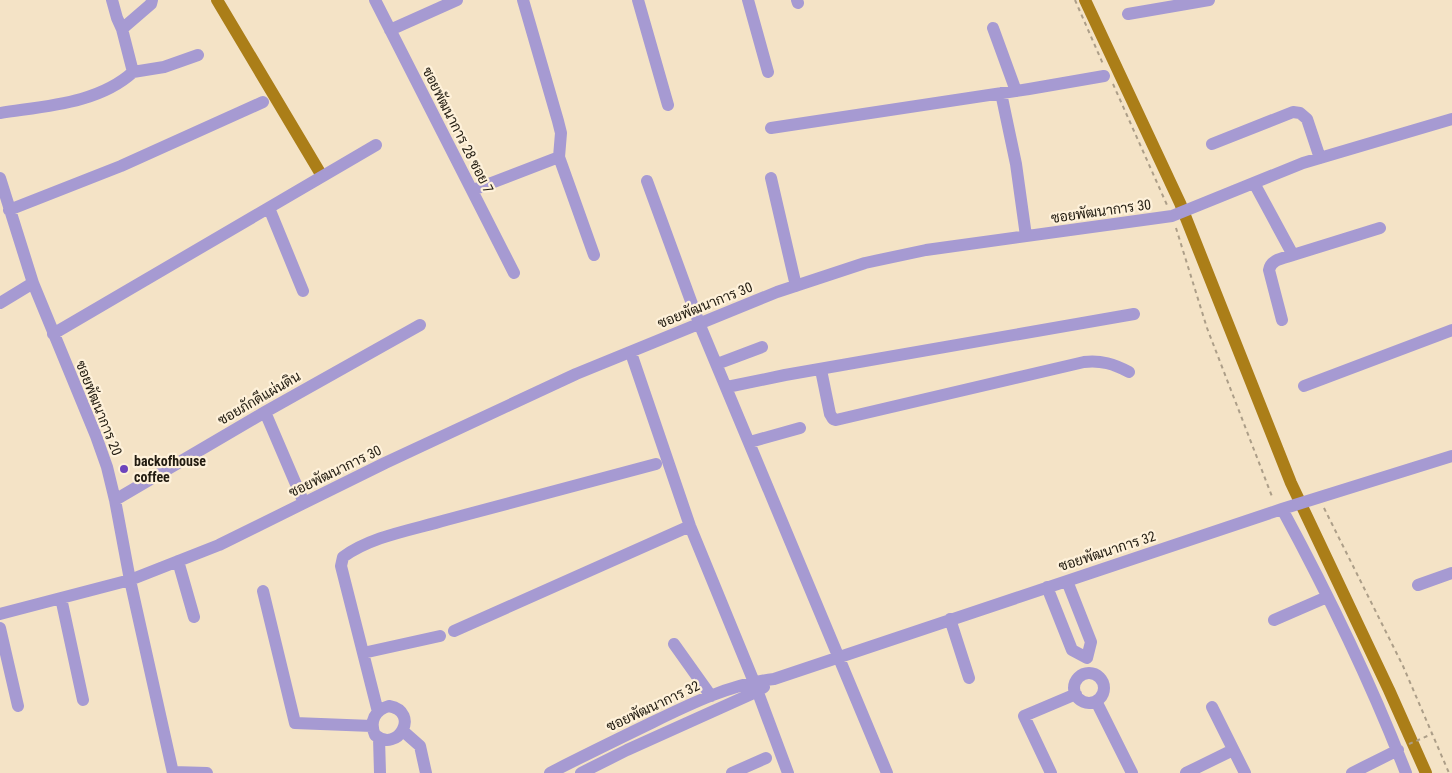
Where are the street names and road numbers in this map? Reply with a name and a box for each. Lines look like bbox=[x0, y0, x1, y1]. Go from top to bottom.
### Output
street label: ซอยพัฒนาการ 28 ซอย 7 bbox=[419, 64, 497, 196]
street label: ซอยพัฒนาการ 30 bbox=[1050, 196, 1152, 226]
street label: ซอยพัฒนาการ 30 bbox=[655, 279, 755, 331]
street label: ซอยพัฒนาการ 20 bbox=[73, 358, 125, 458]
street label: ซอยภักดีแผ่นดิน bbox=[214, 367, 303, 428]
street label: ซอยพัฒนาการ 30 bbox=[286, 442, 384, 500]
street label: ซอยพัฒนาการ 32 bbox=[1057, 528, 1158, 574]
street label: ซอยพัฒนาการ 32 bbox=[604, 677, 702, 735]

